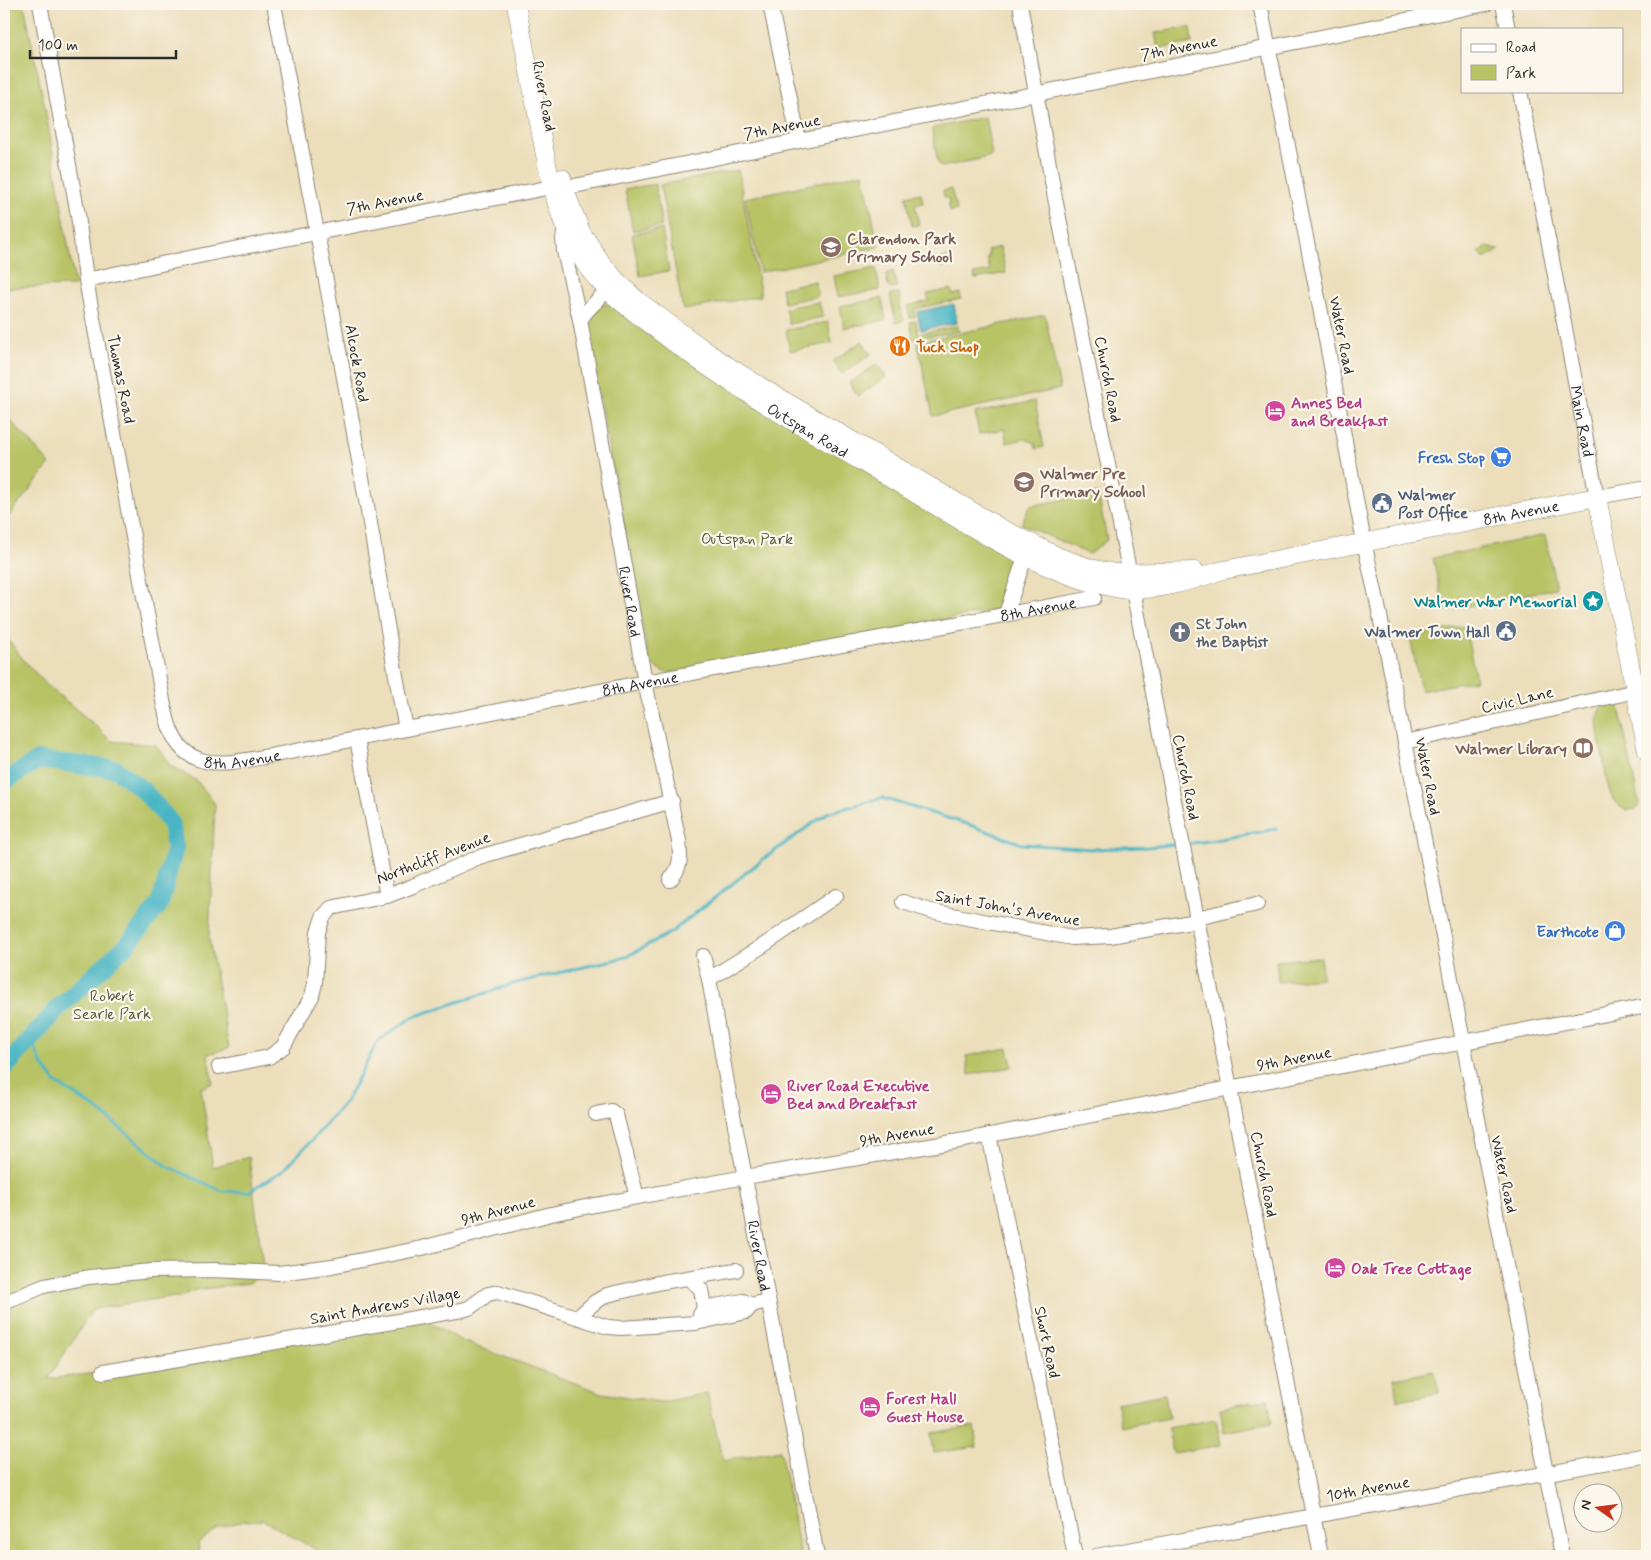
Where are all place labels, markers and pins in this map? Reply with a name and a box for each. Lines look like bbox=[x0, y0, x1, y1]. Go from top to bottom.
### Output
place label: Clarendon Park Primary School bbox=[847, 229, 956, 268]
school or university icon: Clarendon Park Primary School bbox=[819, 235, 843, 259]
restaurant icon: Tuck Shop bbox=[888, 334, 912, 358]
place label: Tuck Shop bbox=[916, 337, 979, 358]
place label: Annes Bed and Breakfast bbox=[1291, 393, 1389, 432]
hotel icon: Annes Bed and Breakfast bbox=[1263, 399, 1287, 423]
supermarket icon: Fresh Stop bbox=[1489, 445, 1513, 469]
place label: Fresh Stop bbox=[1418, 448, 1486, 469]
place label: Walmer Pre Primary School bbox=[1039, 464, 1146, 503]
school or university icon: Walmer Pre Primary School bbox=[1012, 470, 1036, 494]
place label: Walmer Post Office bbox=[1397, 485, 1468, 524]
public building icon: Walmer Post Office bbox=[1370, 491, 1394, 515]
place icon: Walmer War Memorial bbox=[1581, 589, 1605, 613]
place label: Walmer War Memorial bbox=[1413, 592, 1577, 613]
place label: St John the Baptist bbox=[1195, 614, 1269, 653]
public building icon: Walmer Town Hall bbox=[1494, 619, 1518, 643]
church icon: St John the Baptist bbox=[1168, 620, 1192, 644]
place label: Walmer Town Hall bbox=[1363, 622, 1490, 643]
library icon: Walmer Library bbox=[1571, 736, 1595, 760]
place label: Walmer Library bbox=[1454, 739, 1567, 760]
shop icon: Earthcote bbox=[1603, 919, 1627, 943]
place label: Earthcote bbox=[1537, 922, 1599, 943]
place label: River Road Executive Bed and Breakfast bbox=[787, 1076, 930, 1115]
hotel icon: River Road Executive Bed and Breakfast bbox=[759, 1082, 783, 1106]
hotel icon: Oak Tree Cottage bbox=[1323, 1256, 1347, 1280]
place label: Oak Tree Cottage bbox=[1351, 1259, 1472, 1281]
place label: Forest Hall Guest House bbox=[886, 1389, 965, 1428]
hotel icon: Forest Hall Guest House bbox=[858, 1395, 882, 1419]

